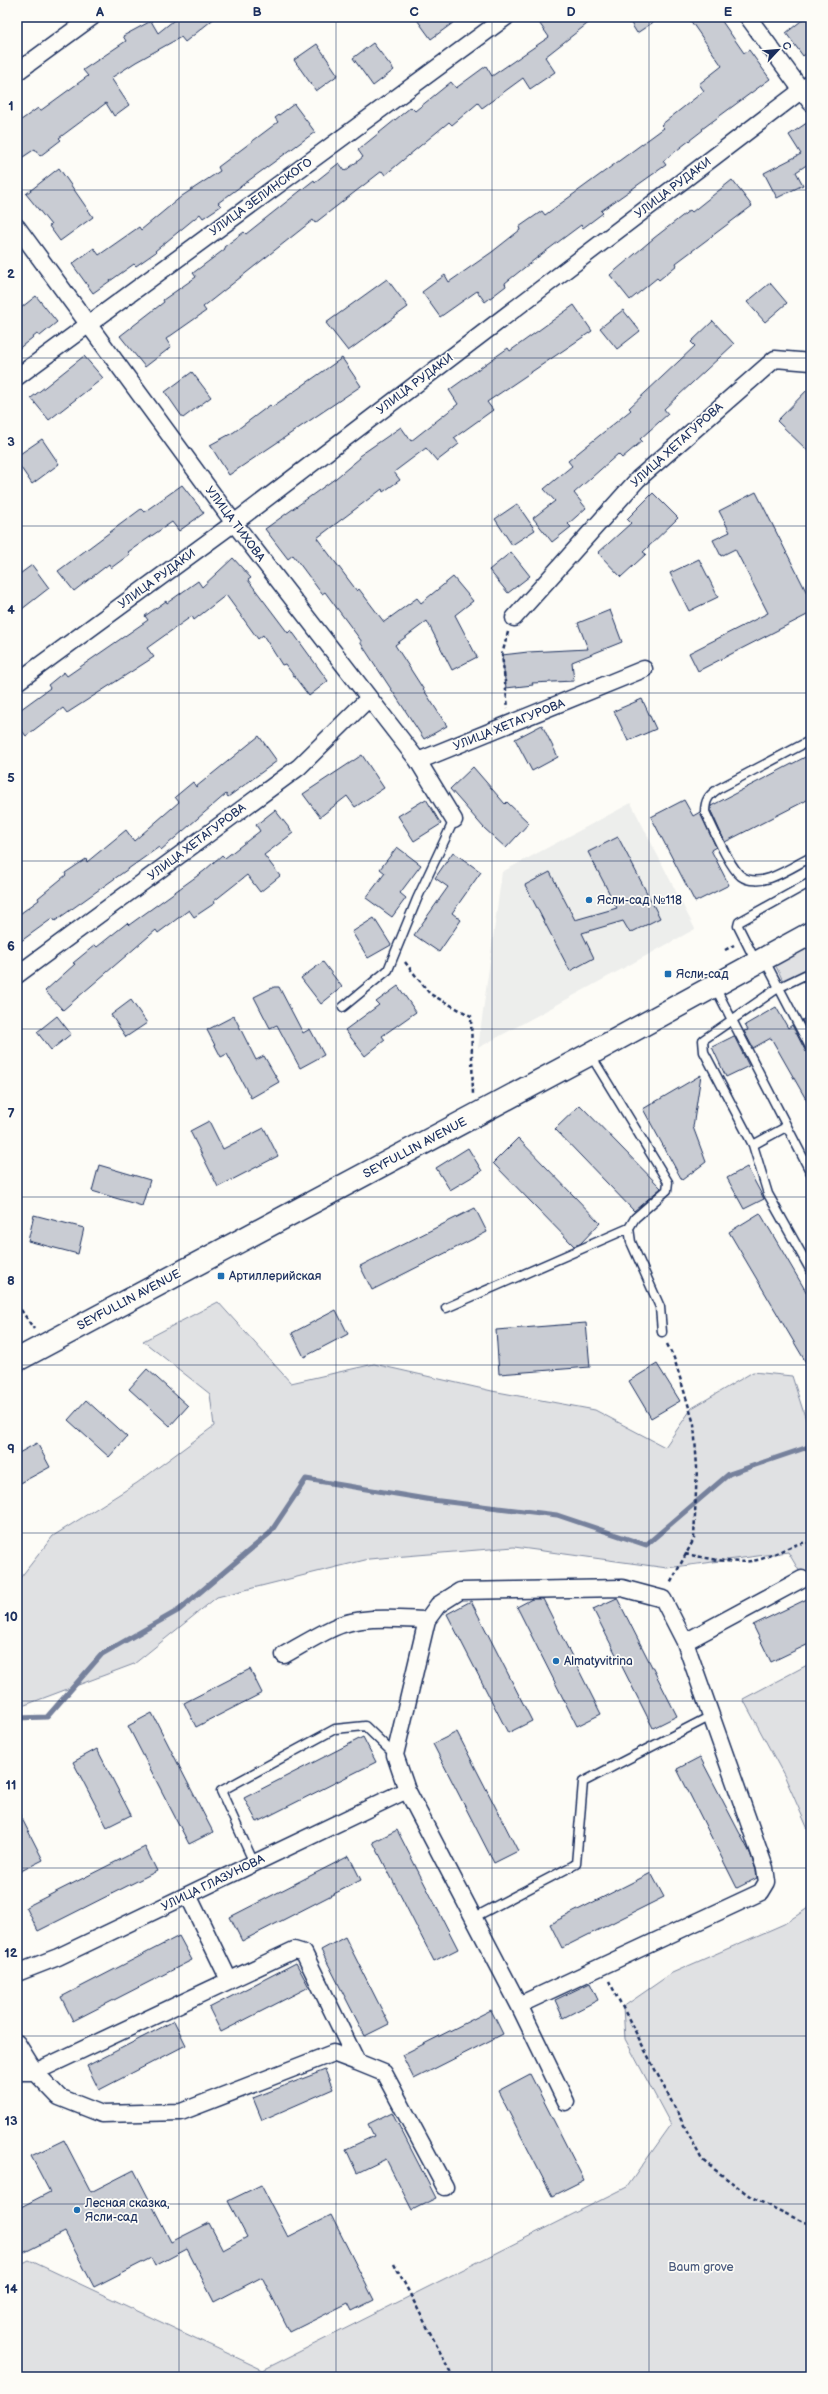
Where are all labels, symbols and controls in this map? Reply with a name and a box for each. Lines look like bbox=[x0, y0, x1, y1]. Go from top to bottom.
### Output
text: A bbox=[95, 4, 104, 20]
text: B bbox=[252, 4, 262, 20]
text: C bbox=[409, 4, 419, 20]
text: D bbox=[566, 4, 576, 20]
text: E bbox=[724, 4, 733, 20]
north arrow bbox=[758, 30, 798, 70]
text: С bbox=[779, 40, 794, 52]
text: 1 bbox=[8, 98, 14, 114]
street label: УЛИЦА РУДАКИ bbox=[632, 154, 714, 222]
street label: УЛИЦА ЗЕЛИНСКОГО bbox=[207, 155, 316, 239]
text: 2 bbox=[7, 266, 15, 282]
street label: УЛИЦА РУДАКИ bbox=[374, 350, 456, 418]
street label: УЛИЦА ХЕТАГУРОВА bbox=[628, 399, 727, 490]
text: 3 bbox=[7, 434, 15, 450]
street label: УЛИЦА ТИХОВА bbox=[202, 483, 269, 565]
street label: УЛИЦА РУДАКИ bbox=[115, 546, 199, 612]
text: 4 bbox=[7, 602, 15, 618]
street label: УЛИЦА ХЕТАГУРОВА bbox=[451, 695, 568, 754]
text: 5 bbox=[7, 770, 15, 786]
street label: УЛИЦА ХЕТАГУРОВА bbox=[145, 800, 250, 884]
place label: Ясли-сад №118 bbox=[597, 893, 682, 908]
marker: Ясли-сад №118 bbox=[584, 895, 594, 905]
text: 6 bbox=[7, 938, 15, 954]
place label: Ясли-сад bbox=[676, 967, 729, 982]
marker: Ясли-сад bbox=[663, 969, 673, 979]
text: 7 bbox=[7, 1106, 15, 1122]
street label: SEYFULLIN AVENUE bbox=[361, 1114, 469, 1182]
street label: SEYFULLIN AVENUE bbox=[75, 1266, 183, 1334]
place label: Артиллерийская bbox=[228, 1269, 322, 1284]
marker: Артиллерийская bbox=[216, 1271, 226, 1281]
text: 8 bbox=[7, 1273, 15, 1289]
text: 9 bbox=[7, 1441, 15, 1457]
text: 10 bbox=[4, 1609, 18, 1625]
place label: Almatyvitrina bbox=[564, 1654, 633, 1669]
marker: Almatyvitrina bbox=[551, 1656, 561, 1666]
text: 11 bbox=[6, 1777, 16, 1793]
street label: УЛИЦА ГЛАЗУНОВА bbox=[159, 1851, 268, 1914]
text: 12 bbox=[4, 1945, 18, 1961]
text: 13 bbox=[4, 2113, 18, 2129]
place label: Лесная сказка, Ясли-сад bbox=[84, 2196, 169, 2225]
marker: Лесная сказка, Ясли-сад bbox=[72, 2205, 82, 2215]
park label: Baum grove bbox=[668, 2260, 734, 2275]
text: 14 bbox=[4, 2281, 18, 2297]

